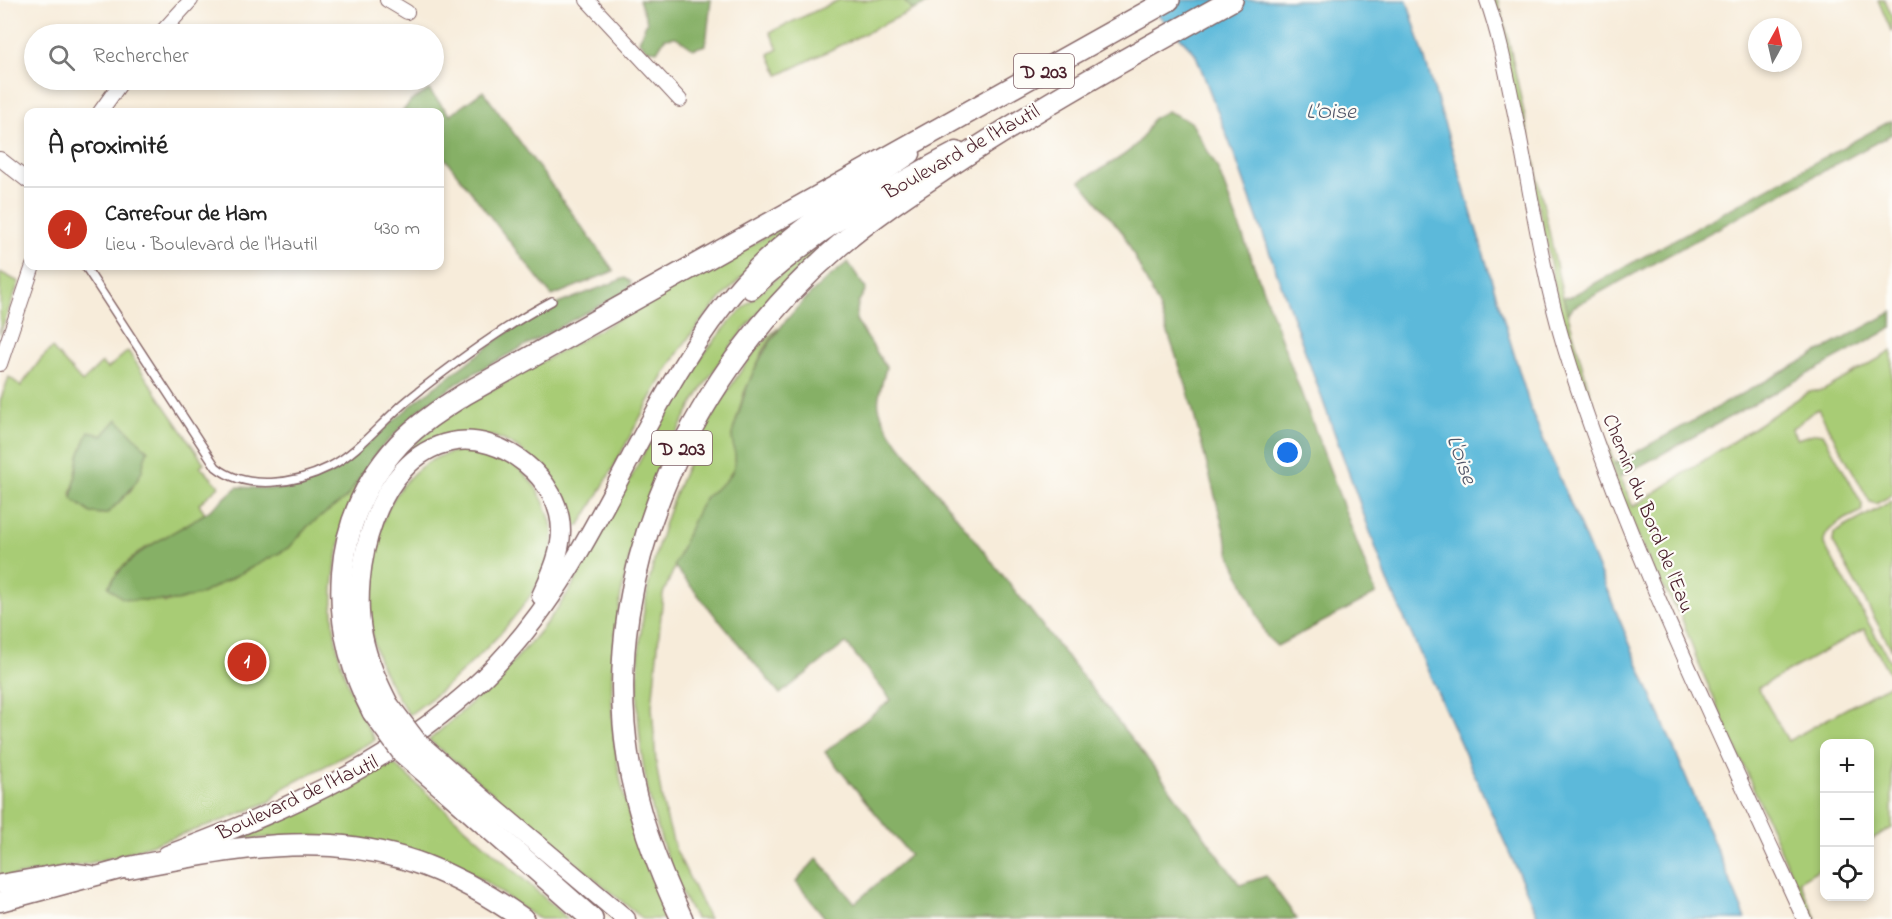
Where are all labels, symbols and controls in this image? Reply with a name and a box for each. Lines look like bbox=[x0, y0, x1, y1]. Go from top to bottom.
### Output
north arrow bbox=[1748, 18, 1802, 72]
search box bbox=[24, 24, 444, 90]
icon: search bbox=[45, 41, 78, 74]
text: Rechercher bbox=[93, 41, 189, 73]
road number: D 203 bbox=[1014, 54, 1074, 88]
street label: Boulevard de l'Hautil bbox=[877, 97, 1046, 209]
water label: L’Oise bbox=[1306, 97, 1357, 129]
text: À proximité bbox=[48, 128, 168, 166]
text: Carrefour de Ham bbox=[105, 199, 267, 231]
text: 1 bbox=[64, 215, 71, 244]
text: 430 m bbox=[374, 215, 420, 244]
text: Lieu · Boulevard de l'Hautil bbox=[105, 231, 317, 260]
street label: Chemin du Bord de l'Eau bbox=[1593, 410, 1701, 618]
road number: D 203 bbox=[652, 431, 712, 465]
water label: L'Oise bbox=[1437, 431, 1484, 490]
your location bbox=[1273, 438, 1302, 467]
pin: 1 bbox=[228, 640, 266, 684]
map controls bbox=[1820, 739, 1874, 901]
button: + bbox=[1820, 739, 1874, 793]
street label: Boulevard de l'Hautil bbox=[211, 748, 383, 850]
button: − bbox=[1820, 793, 1874, 847]
button: locate bbox=[1820, 847, 1874, 901]

